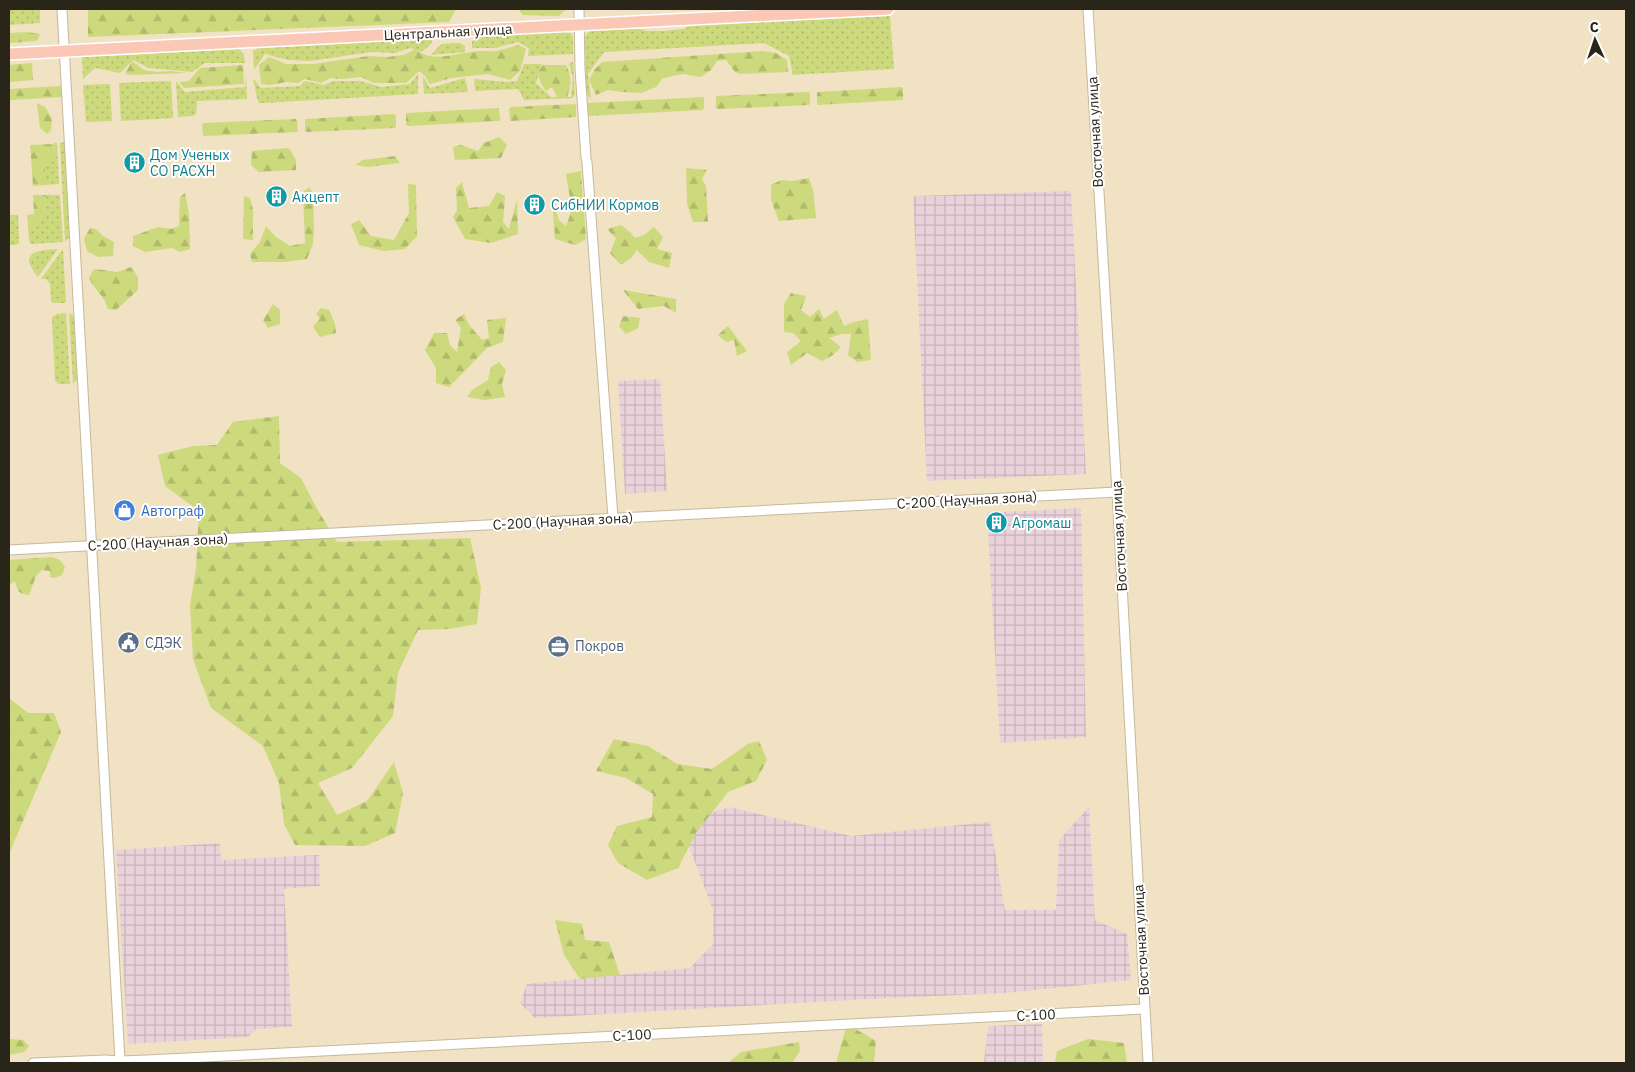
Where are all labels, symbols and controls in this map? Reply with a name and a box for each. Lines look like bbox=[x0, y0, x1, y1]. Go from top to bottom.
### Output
north arrow bbox=[1570, 15, 1620, 65]
text: С bbox=[1589, 18, 1599, 36]
street label: Центральная улица bbox=[383, 20, 513, 44]
street label: Восточная улица bbox=[1083, 76, 1107, 188]
place label: Дом Ученых СО РАСХН bbox=[150, 146, 230, 180]
building icon: Дом Ученых СО РАСХН bbox=[122, 151, 146, 175]
building icon: Акцепт bbox=[264, 185, 288, 209]
place label: Акцепт bbox=[292, 188, 340, 206]
building icon: СибНИИ Кормов bbox=[523, 193, 547, 217]
place label: СибНИИ Кормов bbox=[551, 196, 659, 214]
street label: Восточная улица bbox=[1107, 480, 1131, 592]
street label: С-200 (Научная зона) bbox=[896, 487, 1038, 513]
shop icon: Автограф bbox=[113, 499, 137, 523]
place label: Автограф bbox=[141, 502, 204, 520]
street label: С-200 (Научная зона) bbox=[492, 508, 634, 534]
building icon: Агромаш bbox=[984, 511, 1008, 535]
place label: Агромаш bbox=[1012, 514, 1071, 532]
street label: С-200 (Научная зона) bbox=[87, 529, 229, 555]
public building icon: СДЭК bbox=[117, 631, 141, 655]
place label: СДЭК bbox=[145, 634, 182, 652]
office icon: Покров bbox=[547, 634, 571, 658]
place label: Покров bbox=[575, 637, 624, 655]
street label: Восточная улица bbox=[1129, 884, 1153, 996]
street label: С-100 bbox=[1016, 1005, 1056, 1025]
street label: С-100 bbox=[612, 1025, 652, 1045]

